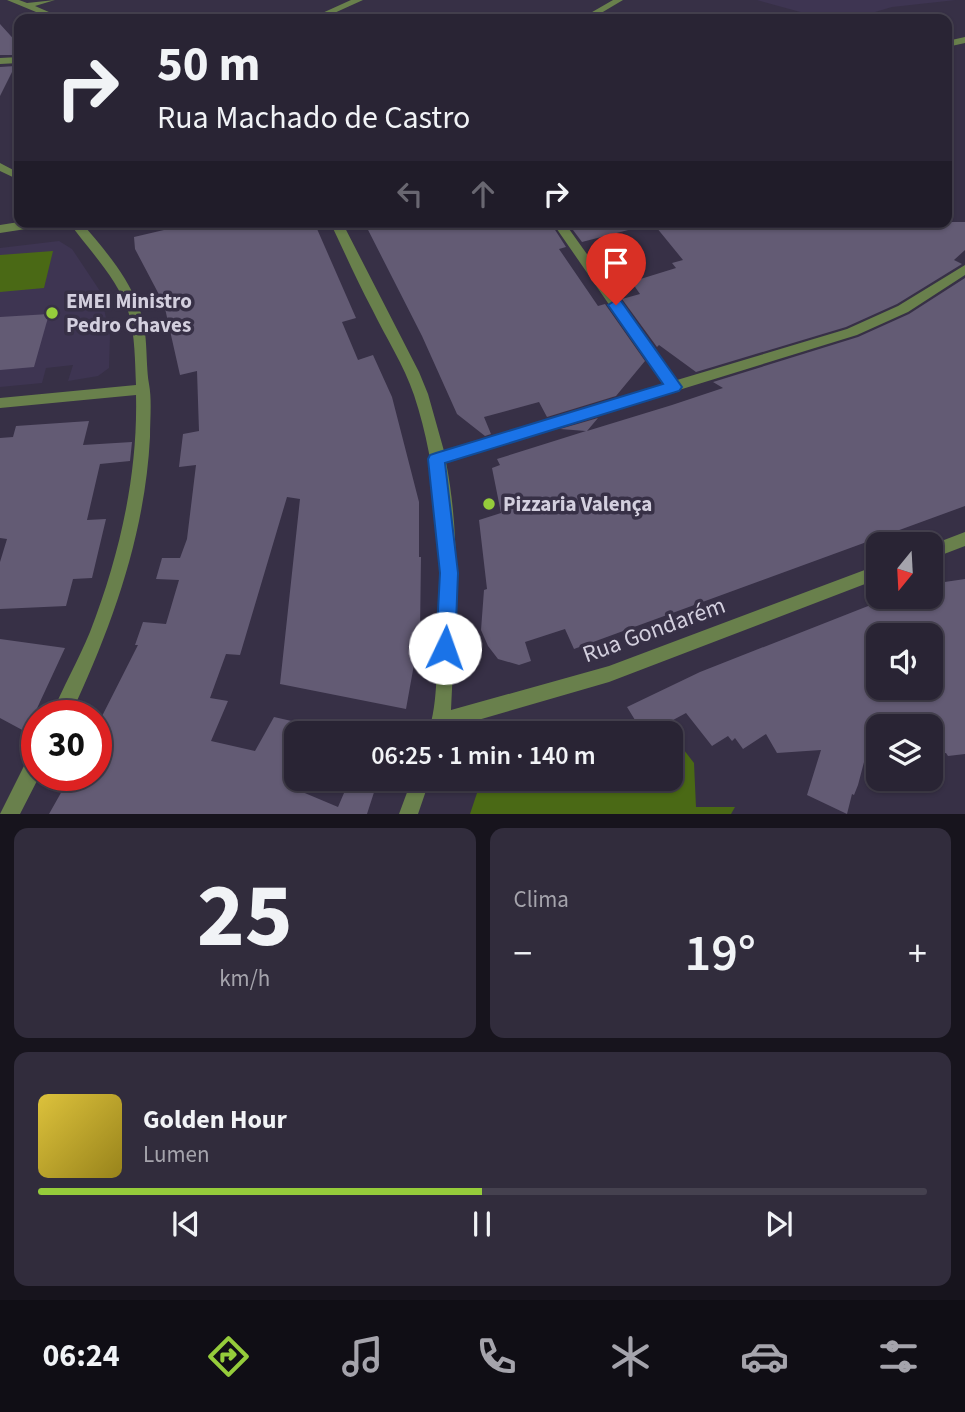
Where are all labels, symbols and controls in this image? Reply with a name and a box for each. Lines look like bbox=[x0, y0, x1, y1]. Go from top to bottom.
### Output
text: 50 m bbox=[157, 30, 261, 100]
icon: right bbox=[42, 42, 133, 133]
text: Rua Machado de Castro bbox=[157, 95, 470, 141]
icon: left bbox=[391, 175, 429, 213]
icon: ahead bbox=[464, 175, 502, 213]
icon: right bbox=[537, 175, 575, 213]
pin bbox=[586, 233, 646, 305]
icon: arrive bbox=[597, 244, 635, 282]
place label: EMEI Ministro Pedro Chaves bbox=[66, 286, 192, 340]
marker: EMEI Ministro Pedro Chaves bbox=[44, 305, 60, 321]
place label: Pizzaria Valença bbox=[503, 489, 652, 519]
marker: Pizzaria Valença bbox=[481, 496, 497, 512]
north arrow bbox=[866, 532, 943, 609]
map controls bbox=[866, 532, 943, 791]
street label: Rua Gondarém bbox=[578, 588, 730, 672]
position arrow bbox=[408, 611, 482, 685]
button: sound bbox=[866, 623, 943, 700]
speed limit sign: 30 bbox=[21, 700, 112, 791]
button: layers bbox=[866, 714, 943, 791]
text: 06:25 · 1 min · 140 m bbox=[371, 737, 596, 774]
text: 25 bbox=[197, 852, 293, 981]
text: Clima bbox=[514, 883, 569, 916]
text: 19° bbox=[685, 917, 756, 991]
text: − bbox=[514, 927, 532, 981]
text: + bbox=[908, 927, 927, 981]
text: km/h bbox=[219, 962, 270, 995]
text: Golden Hour bbox=[143, 1101, 287, 1138]
text: Lumen bbox=[143, 1138, 210, 1171]
icon: previous bbox=[167, 1205, 205, 1243]
icon: pause bbox=[463, 1205, 501, 1243]
icon: next bbox=[760, 1205, 798, 1243]
icon: directions bbox=[204, 1332, 253, 1381]
icon: music bbox=[338, 1332, 387, 1381]
icon: phone bbox=[472, 1332, 521, 1381]
icon: climate bbox=[606, 1332, 655, 1381]
icon: car bbox=[740, 1332, 789, 1381]
icon: filters bbox=[874, 1332, 923, 1381]
text: 06:24 bbox=[42, 1333, 120, 1379]

